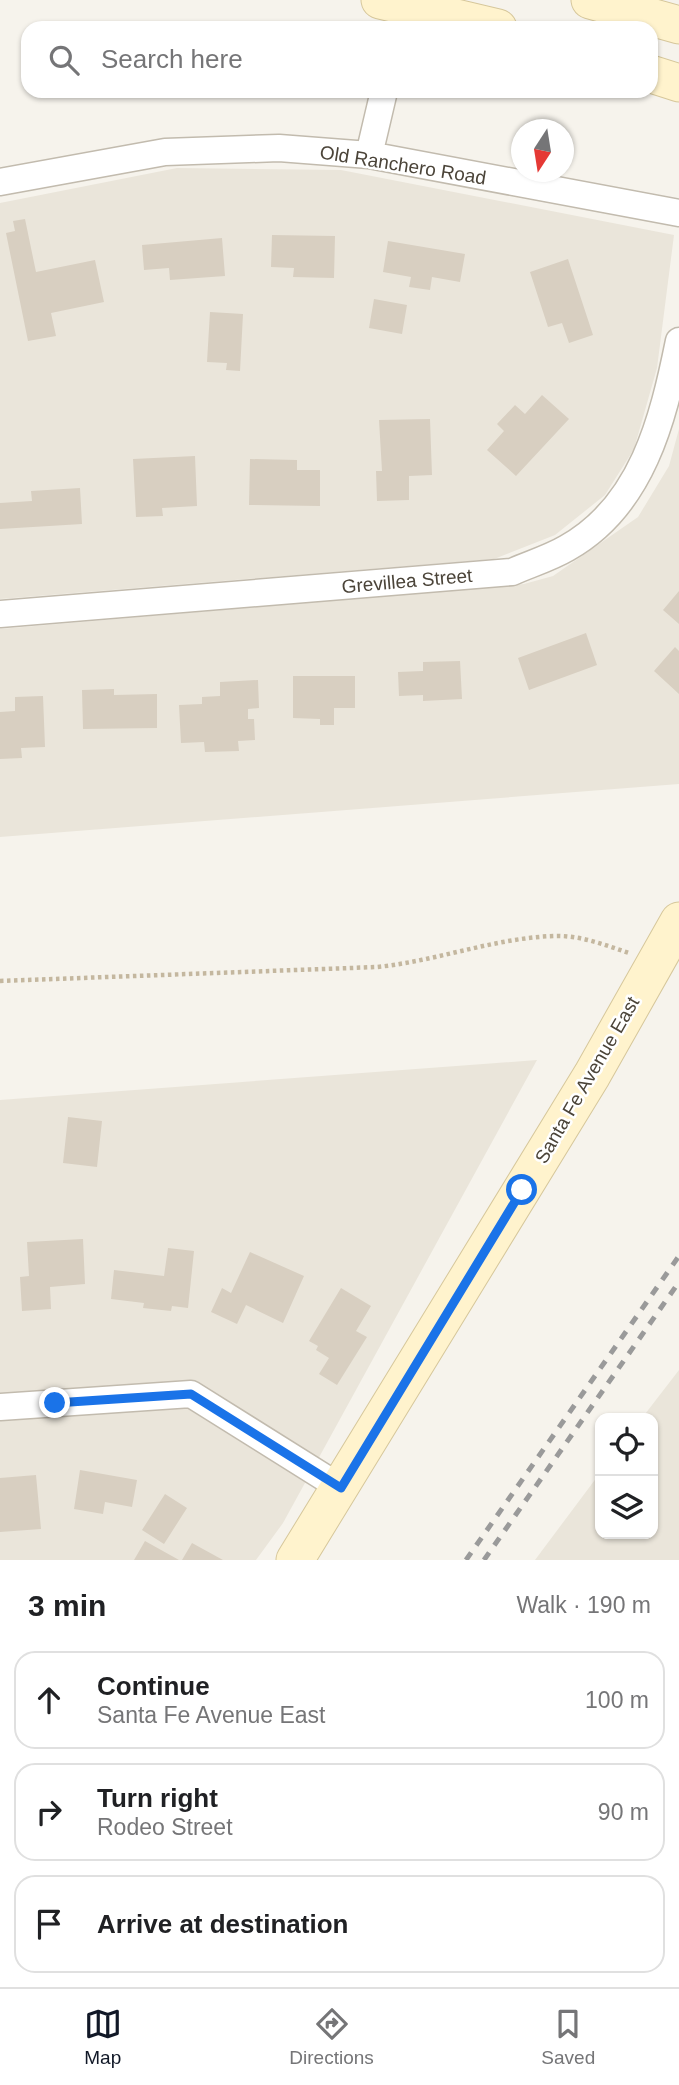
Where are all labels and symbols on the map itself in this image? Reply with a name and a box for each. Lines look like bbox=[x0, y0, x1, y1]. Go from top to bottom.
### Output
north arrow bbox=[511, 119, 574, 182]
street label: Old Ranchero Road bbox=[318, 141, 488, 189]
street label: Grevillea Street bbox=[341, 565, 474, 597]
street label: Santa Fe Avenue East bbox=[531, 992, 644, 1167]
route start bbox=[506, 1174, 537, 1205]
route end bbox=[39, 1387, 70, 1418]

